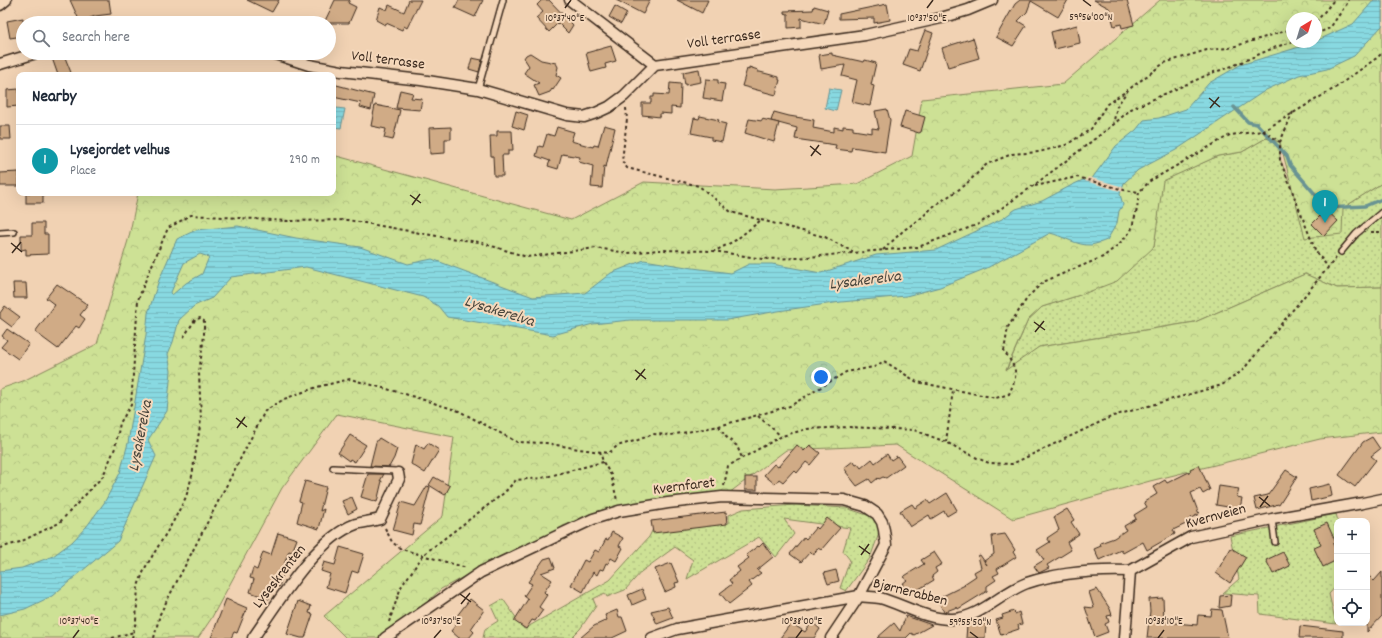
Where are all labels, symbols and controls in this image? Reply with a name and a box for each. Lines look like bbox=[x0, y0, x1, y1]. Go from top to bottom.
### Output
text: 59°56'00"N bbox=[1069, 11, 1113, 25]
text: 10°37'40"E bbox=[546, 12, 585, 26]
text: 10°37'50"E bbox=[907, 12, 947, 26]
north arrow bbox=[1286, 12, 1322, 48]
search box bbox=[16, 16, 336, 60]
street label: Voll terrasse bbox=[686, 24, 763, 56]
icon: search bbox=[30, 27, 52, 49]
text: Search here bbox=[62, 27, 130, 49]
street label: Voll terrasse bbox=[350, 46, 426, 76]
text: Nearby bbox=[32, 86, 76, 110]
text: Lysejordet velhus bbox=[70, 140, 170, 162]
text: 1 bbox=[44, 151, 46, 170]
text: 290 m bbox=[289, 151, 320, 170]
text: Place bbox=[70, 162, 96, 181]
pin: 1 bbox=[1312, 190, 1338, 223]
water label: Lysakerelva bbox=[828, 265, 904, 297]
water label: Lysakerelva bbox=[461, 291, 538, 334]
your location bbox=[811, 367, 831, 387]
water label: Lysakerelva bbox=[123, 397, 159, 473]
street label: Kvernfaret bbox=[652, 472, 717, 502]
street label: Kvernveien bbox=[1183, 498, 1249, 536]
map controls bbox=[1334, 518, 1370, 626]
button: + bbox=[1334, 518, 1370, 554]
street label: Lyseskrenten bbox=[248, 540, 312, 614]
button: − bbox=[1334, 554, 1370, 590]
street label: Bjørnerabben bbox=[870, 573, 950, 613]
button: locate bbox=[1334, 590, 1370, 626]
text: 10°37'40"E bbox=[60, 615, 99, 629]
text: 10°37'50"E bbox=[421, 615, 461, 629]
text: 10°38'00"E bbox=[782, 615, 823, 629]
text: 10°38'10"E bbox=[1145, 615, 1183, 629]
text: 59°55'50"N bbox=[949, 616, 991, 630]

